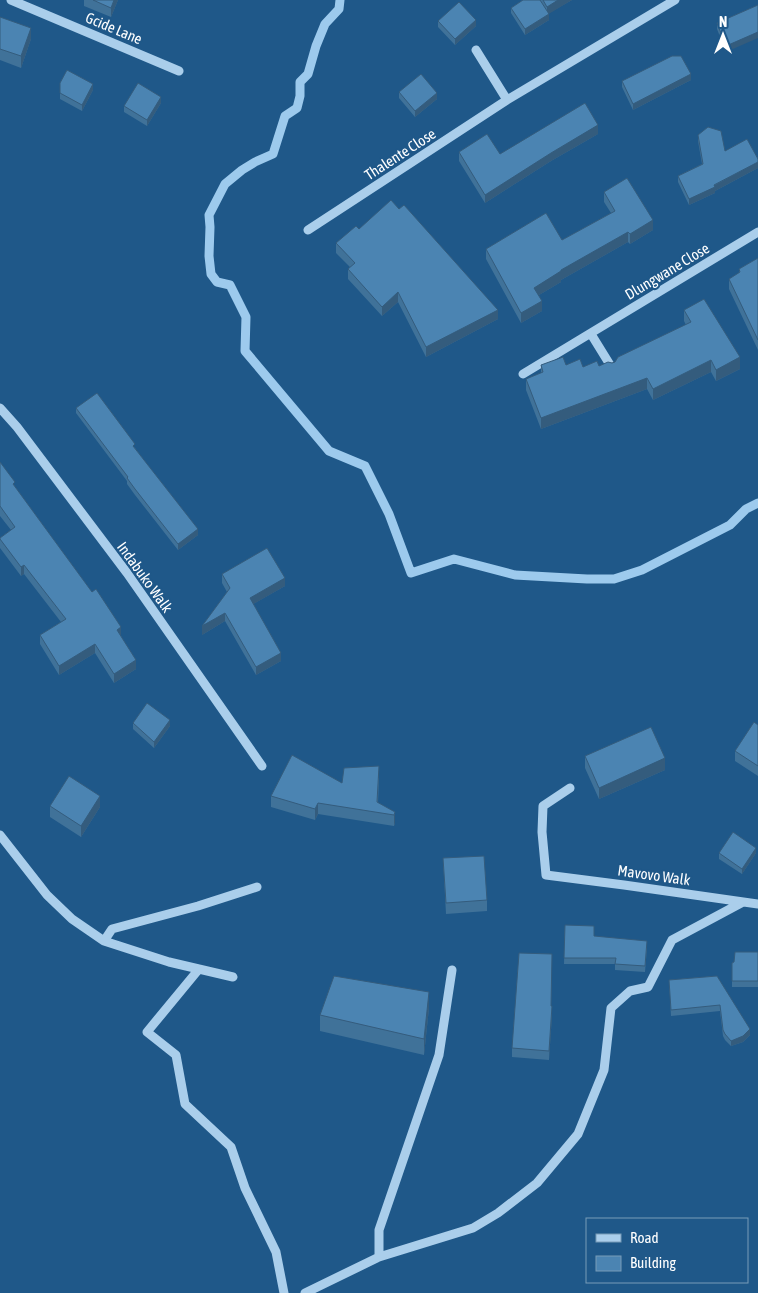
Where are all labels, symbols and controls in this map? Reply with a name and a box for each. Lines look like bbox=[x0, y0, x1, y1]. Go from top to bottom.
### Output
street label: Gcide Lane bbox=[83, 8, 145, 48]
north arrow bbox=[698, 10, 748, 60]
text: N bbox=[719, 14, 727, 30]
street label: Thalente Close bbox=[361, 125, 439, 183]
street label: Dlungwane Close bbox=[622, 239, 712, 303]
street label: Indabuko Walk bbox=[114, 538, 176, 616]
street label: Mavovo Walk bbox=[617, 861, 692, 889]
legend bbox=[586, 1218, 748, 1283]
text: Road bbox=[630, 1229, 659, 1246]
text: Building bbox=[630, 1254, 676, 1271]

